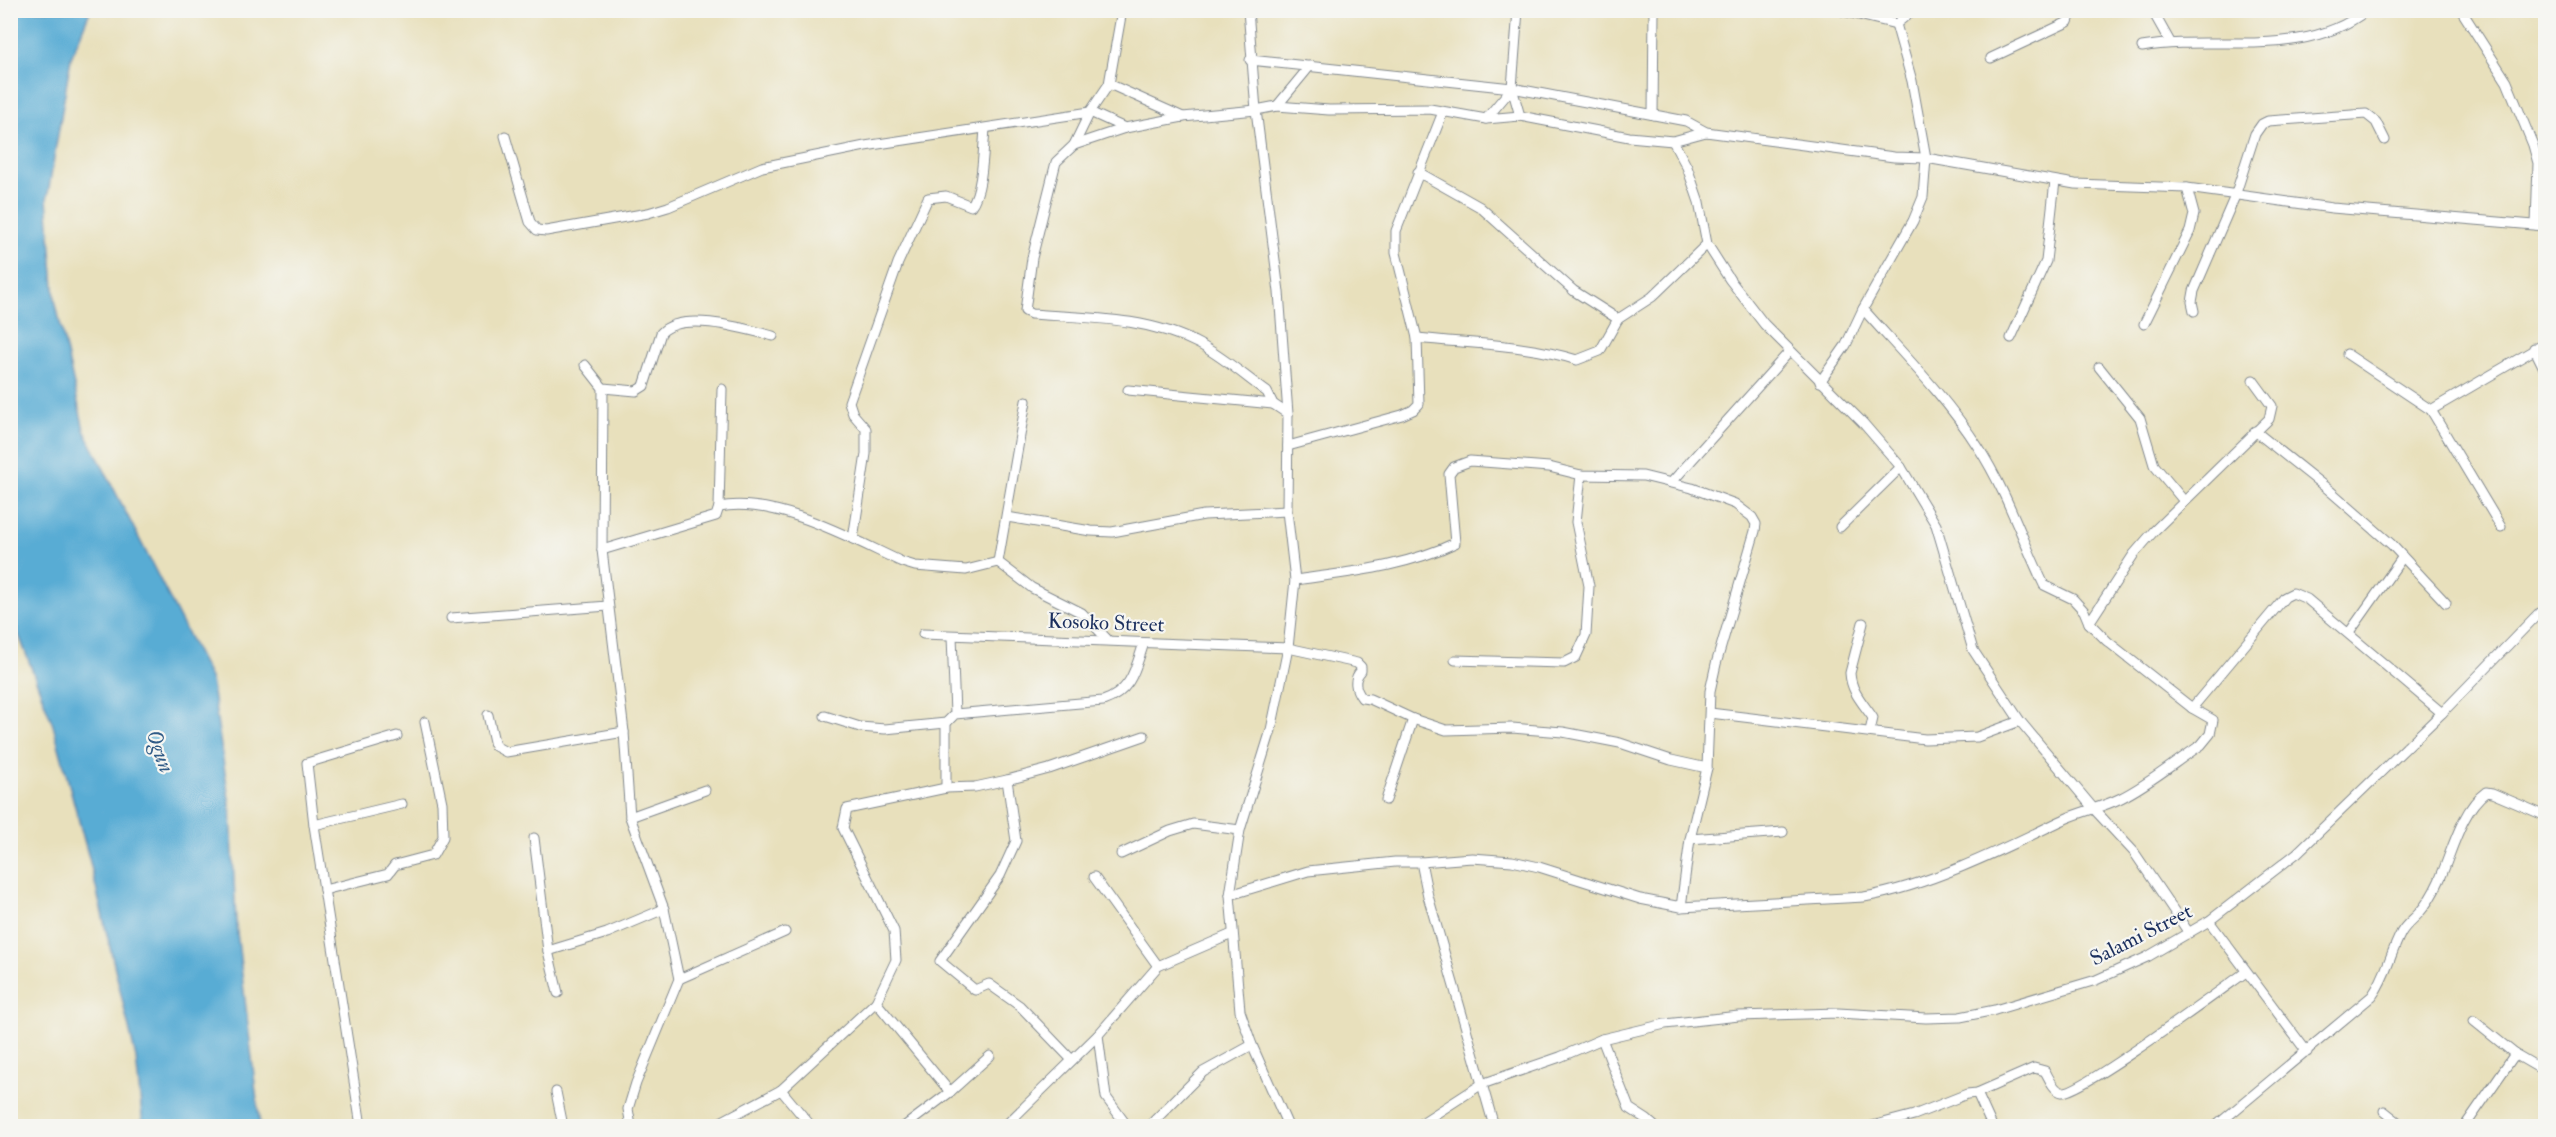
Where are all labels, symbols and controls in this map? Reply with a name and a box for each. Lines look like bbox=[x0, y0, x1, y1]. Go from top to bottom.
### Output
street label: Kosoko Street bbox=[1047, 607, 1165, 639]
water label: Ogun bbox=[139, 726, 181, 776]
street label: Salami Street bbox=[2085, 898, 2197, 972]

